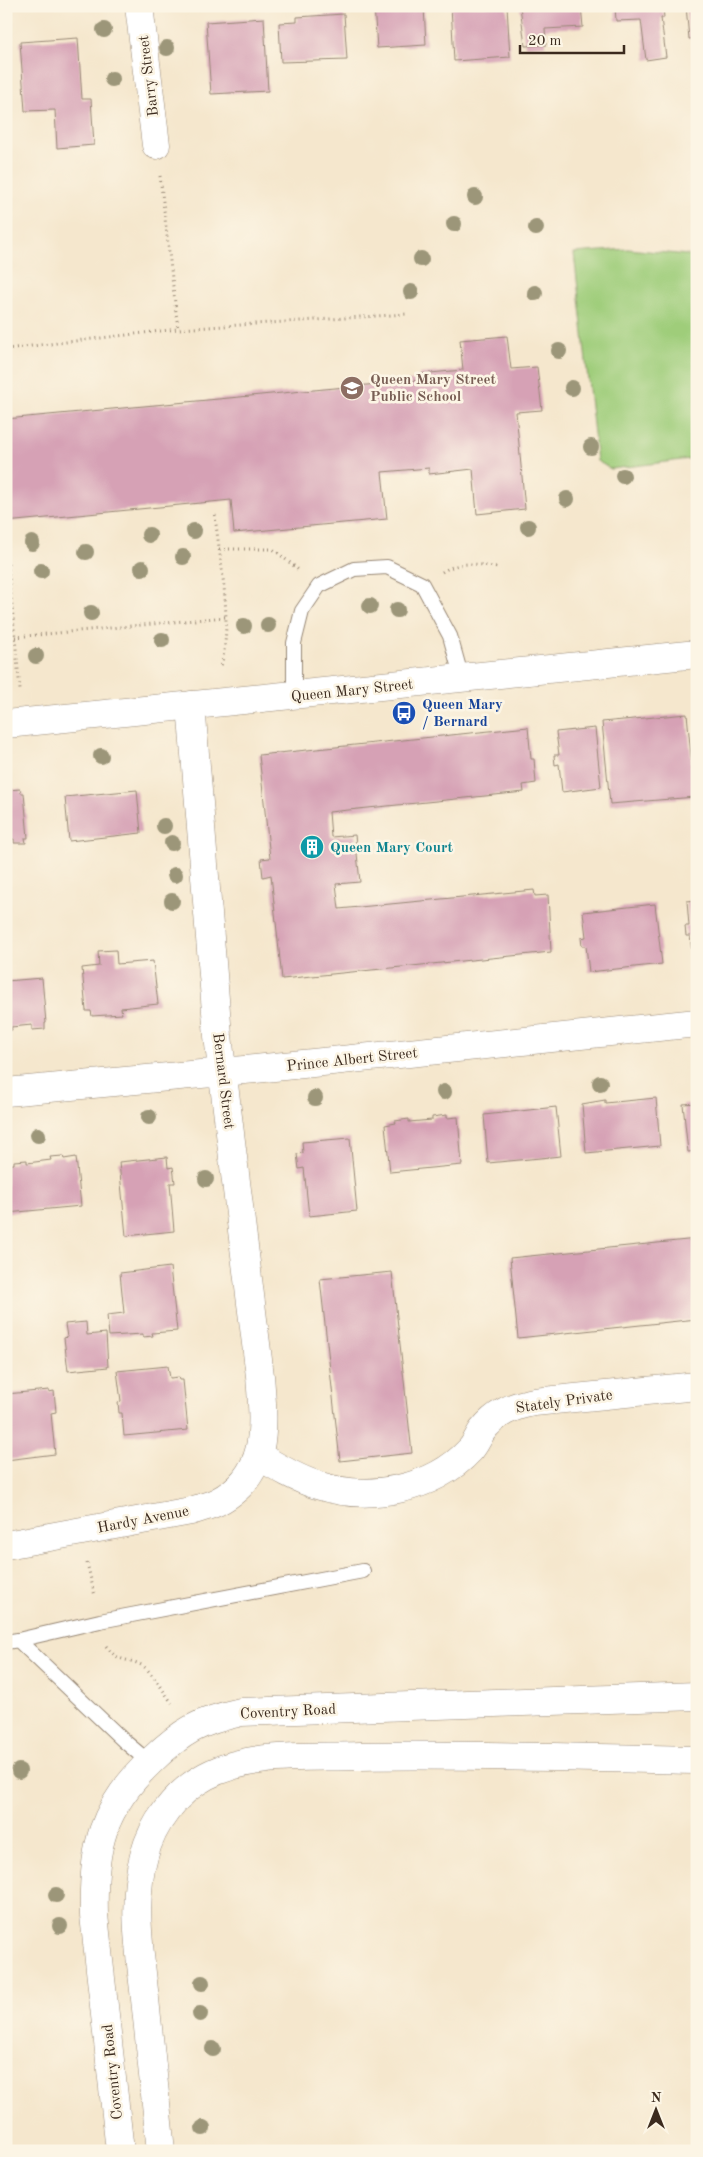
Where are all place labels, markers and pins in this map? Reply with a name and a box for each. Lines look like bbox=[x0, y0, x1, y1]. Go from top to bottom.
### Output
place label: Queen Mary Street Public School bbox=[370, 373, 497, 405]
school or university icon: Queen Mary Street Public School bbox=[339, 375, 365, 401]
place label: Queen Mary / Bernard bbox=[422, 698, 503, 730]
bus stop icon: Queen Mary / Bernard bbox=[391, 700, 417, 726]
building icon: Queen Mary Court bbox=[299, 834, 325, 860]
place label: Queen Mary Court bbox=[330, 841, 453, 856]

